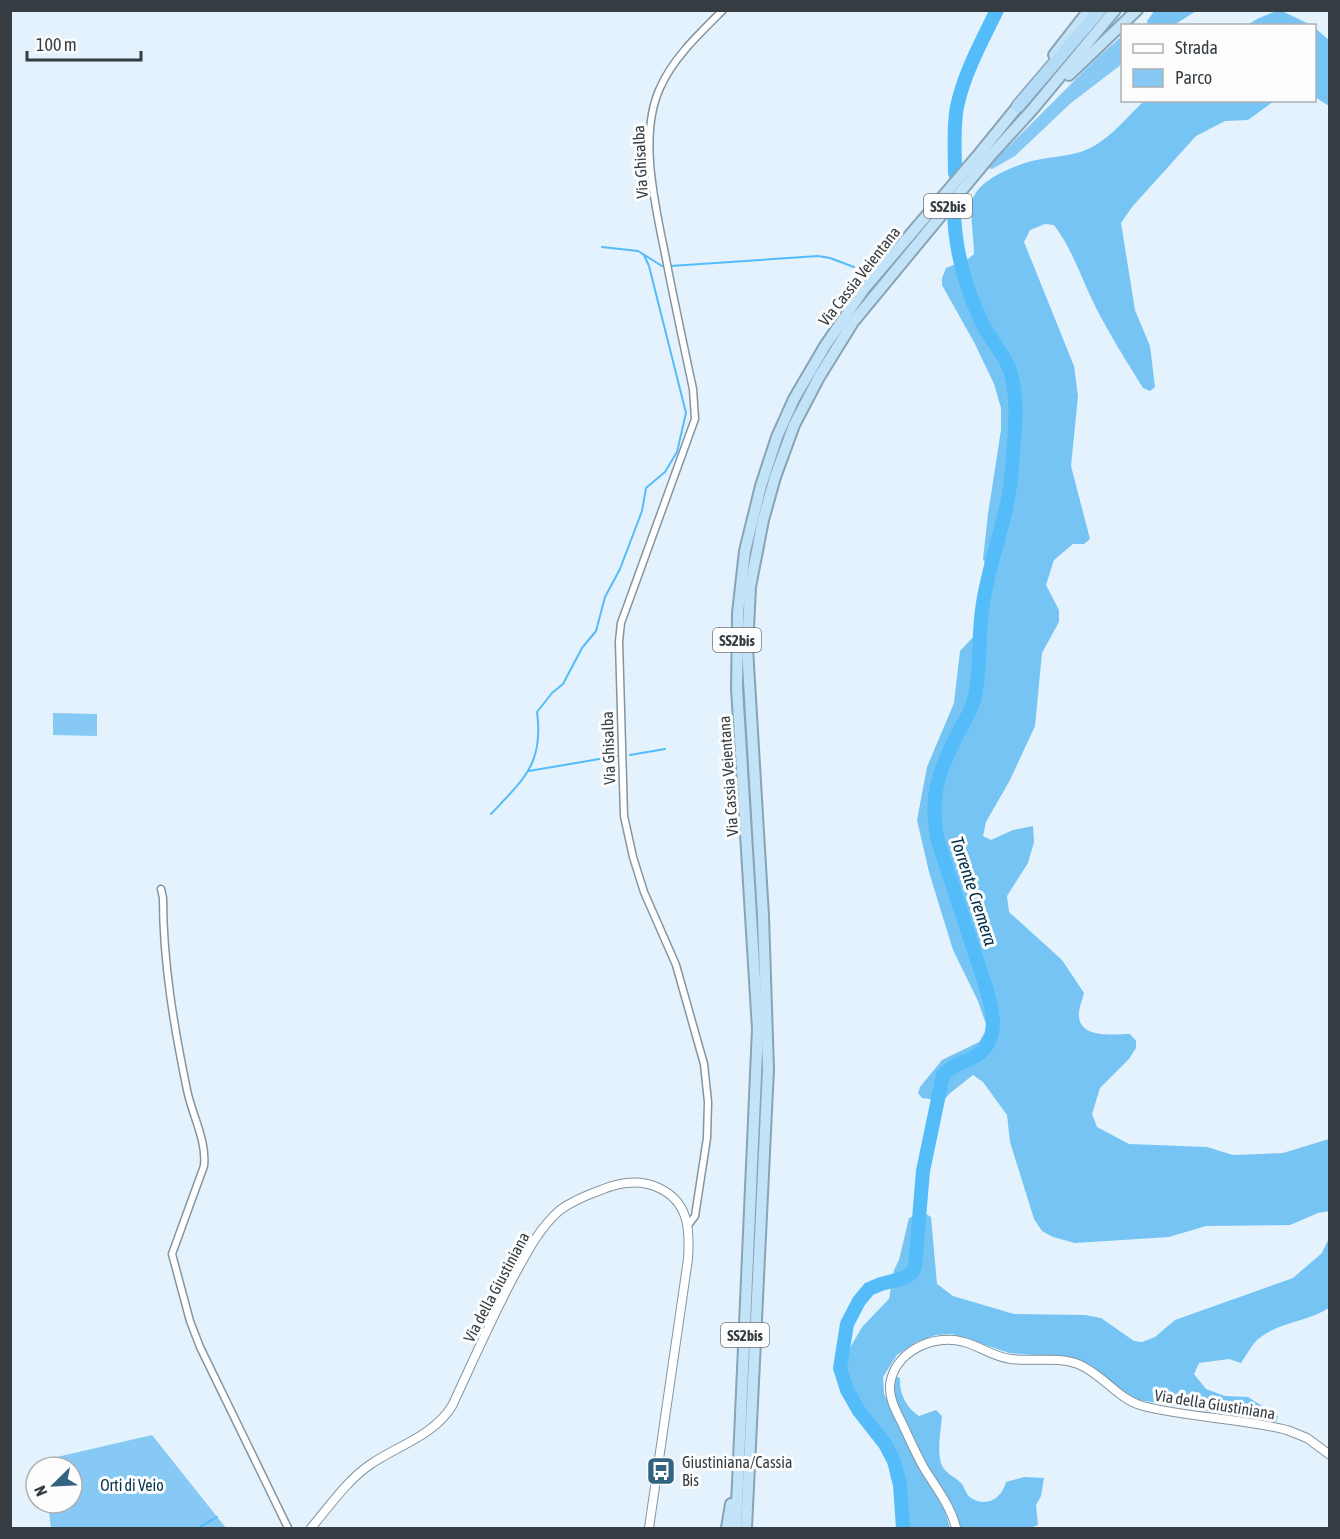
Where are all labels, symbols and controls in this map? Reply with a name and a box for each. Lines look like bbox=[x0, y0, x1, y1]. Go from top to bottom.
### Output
scale bar bbox=[27, 24, 141, 62]
legend bbox=[1121, 24, 1316, 102]
text: 100 m bbox=[36, 34, 77, 55]
text: Strada bbox=[1175, 37, 1218, 58]
text: Parco bbox=[1175, 67, 1212, 88]
street label: Via Ghisalba bbox=[629, 125, 651, 199]
road number: SS2bis bbox=[924, 194, 972, 218]
street label: Via Cassia Veientana bbox=[815, 223, 903, 329]
road number: SS2bis bbox=[713, 628, 761, 652]
street label: Via Ghisalba bbox=[598, 711, 618, 785]
street label: Via Cassia Veientana bbox=[715, 715, 741, 837]
water label: Torrente Cremera bbox=[947, 834, 1002, 949]
street label: Via della Giustiniana bbox=[459, 1229, 533, 1345]
road number: SS2bis bbox=[721, 1323, 769, 1347]
street label: Via della Giustiniana bbox=[1153, 1386, 1277, 1422]
place label: Giustiniana/Cassia Bis bbox=[682, 1453, 792, 1489]
north arrow bbox=[24, 1455, 84, 1515]
bus stop icon: Giustiniana/Cassia Bis bbox=[645, 1455, 677, 1487]
park label: Orti di Veio bbox=[100, 1476, 164, 1494]
text: N bbox=[30, 1483, 50, 1499]

